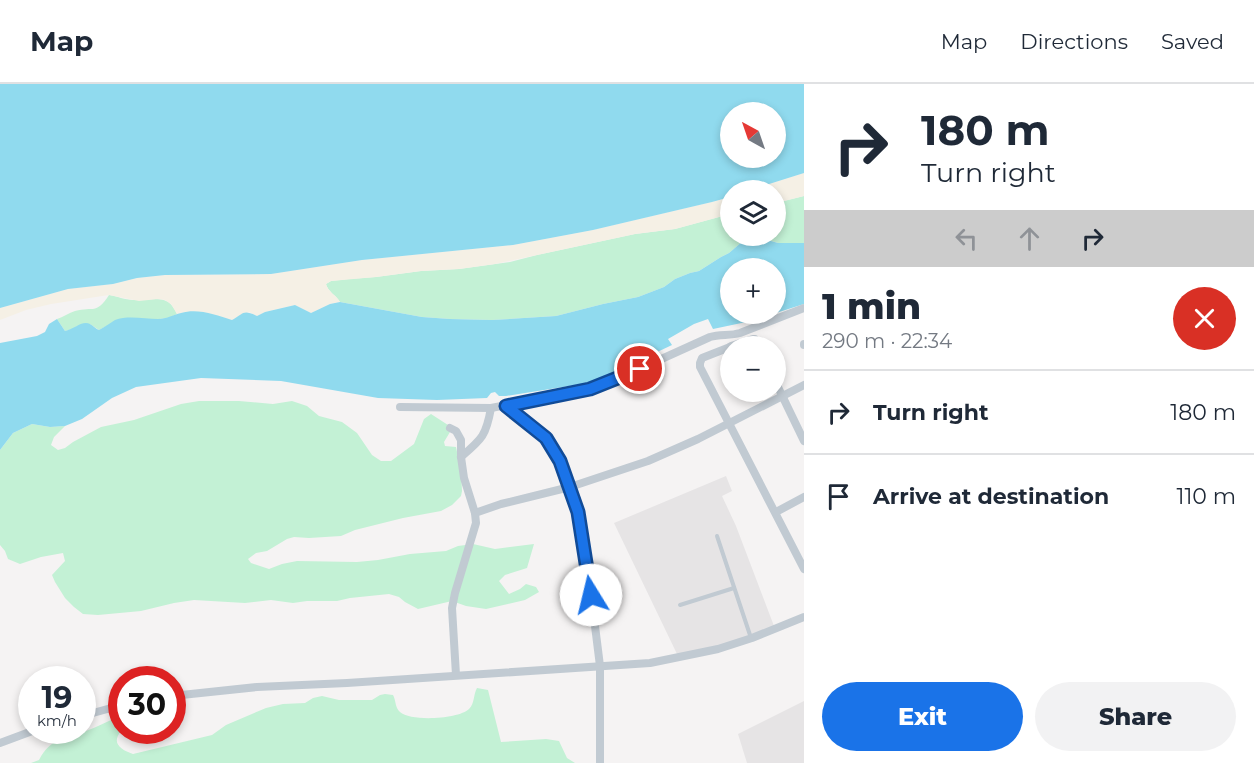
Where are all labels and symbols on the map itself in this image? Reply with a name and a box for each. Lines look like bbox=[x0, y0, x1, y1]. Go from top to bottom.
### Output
north arrow bbox=[720, 102, 786, 168]
pin bbox=[614, 343, 665, 394]
position arrow bbox=[559, 563, 623, 627]
speed limit sign: 30 bbox=[108, 666, 186, 744]

